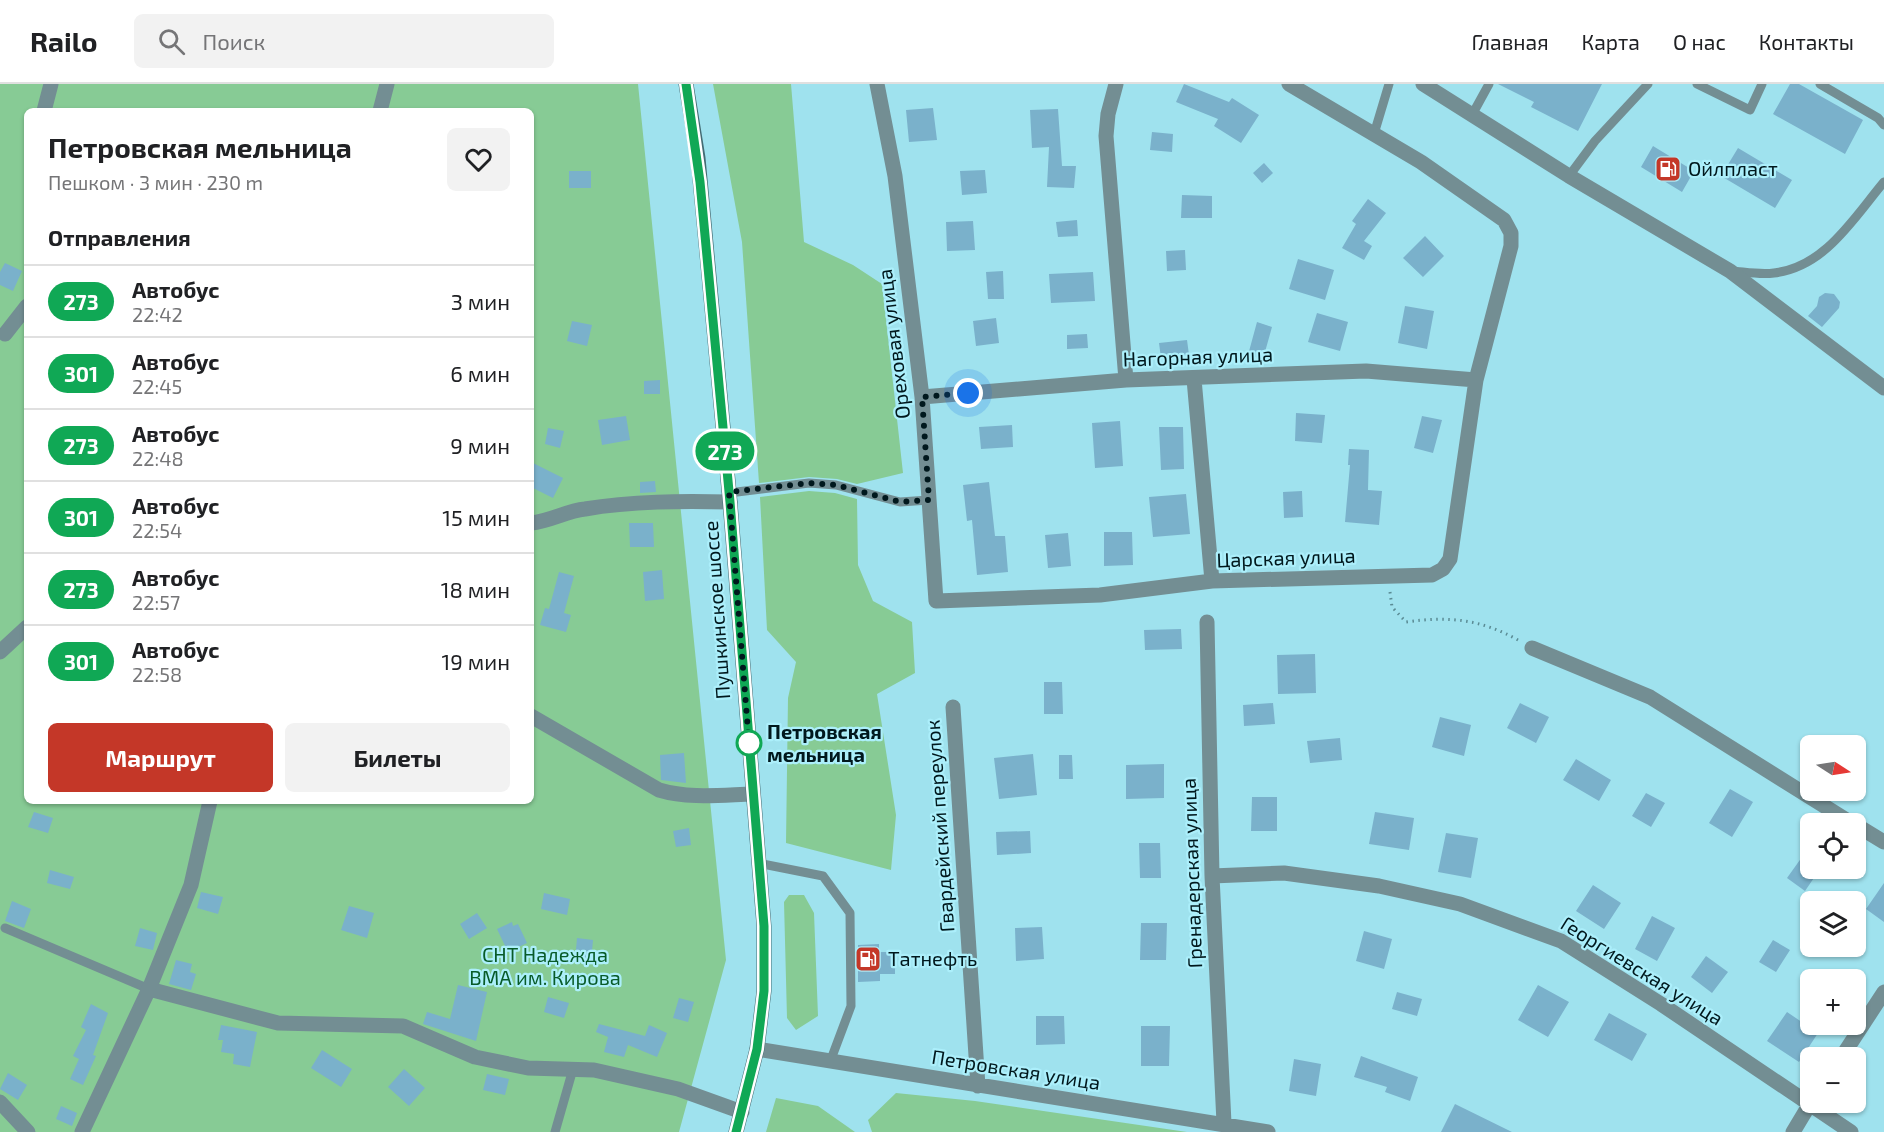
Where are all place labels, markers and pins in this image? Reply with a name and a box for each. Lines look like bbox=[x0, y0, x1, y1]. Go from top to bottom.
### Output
fuel station icon: Ойлпласт bbox=[1653, 154, 1683, 184]
place label: Ойлпласт bbox=[1688, 156, 1778, 180]
place label: Петровская мельница bbox=[767, 719, 882, 766]
marker: Петровская мельница bbox=[736, 730, 762, 756]
fuel station icon: Татнефть bbox=[853, 944, 883, 974]
place label: Татнефть bbox=[888, 946, 977, 970]

